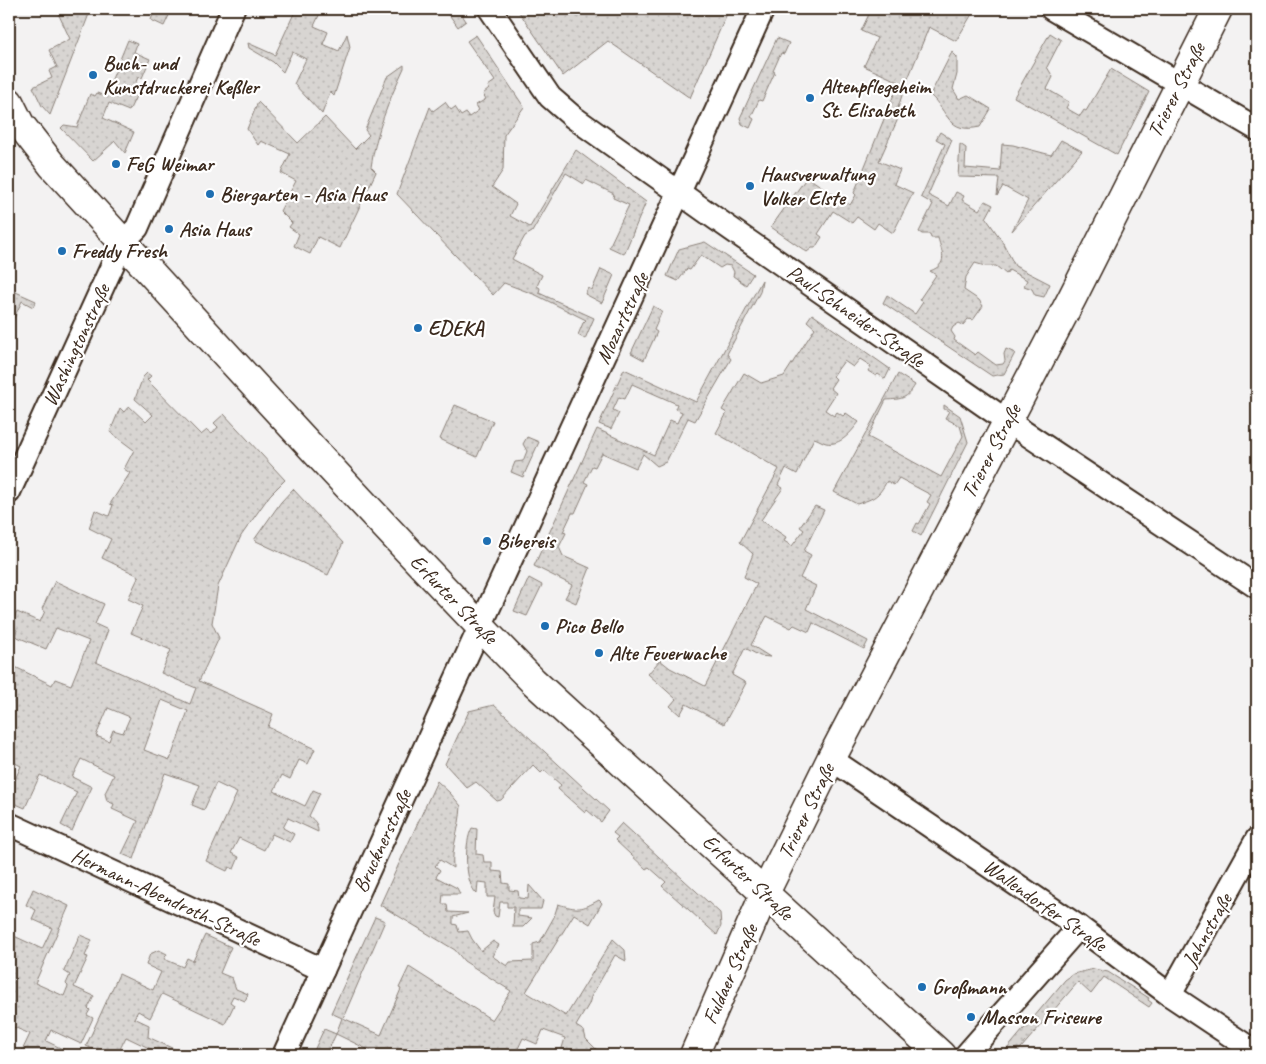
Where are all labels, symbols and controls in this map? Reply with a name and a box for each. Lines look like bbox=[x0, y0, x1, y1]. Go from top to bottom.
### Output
street label: Trierer Straße bbox=[1141, 36, 1212, 142]
place label: Buch- und Kunstdruckerei Keßler bbox=[103, 50, 261, 100]
marker: Buch- und Kunstdruckerei Keßler bbox=[87, 69, 99, 81]
place label: Altenpflegeheim St. Elisabeth bbox=[820, 73, 932, 123]
marker: Altenpflegeheim St. Elisabeth bbox=[804, 92, 816, 104]
place label: FeG Weimar bbox=[126, 151, 216, 177]
marker: FeG Weimar bbox=[110, 158, 122, 170]
place label: Hausverwaltung Volker Elste bbox=[760, 161, 876, 211]
marker: Hausverwaltung Volker Elste bbox=[744, 180, 756, 192]
place label: Biergarten - Asia Haus bbox=[220, 181, 389, 207]
marker: Biergarten - Asia Haus bbox=[204, 188, 216, 200]
place label: Asia Haus bbox=[179, 216, 253, 242]
marker: Asia Haus bbox=[163, 223, 175, 235]
place label: Freddy Fresh bbox=[72, 238, 168, 264]
marker: Freddy Fresh bbox=[56, 245, 68, 257]
street label: Paul-Schneider-Straße bbox=[782, 259, 932, 374]
street label: Mozartstraße bbox=[590, 266, 655, 368]
street label: Washingtonstraße bbox=[36, 278, 117, 410]
place label: EDEKA bbox=[428, 315, 485, 341]
marker: EDEKA bbox=[412, 322, 424, 334]
street label: Trierer Straße bbox=[955, 398, 1028, 503]
place label: Bibereis bbox=[497, 528, 557, 554]
marker: Bibereis bbox=[481, 535, 493, 547]
street label: Erfurter Straße bbox=[405, 549, 505, 651]
place label: Pico Bello bbox=[555, 613, 624, 639]
marker: Pico Bello bbox=[539, 620, 551, 632]
place label: Alte Feuerwache bbox=[609, 640, 728, 666]
marker: Alte Feuerwache bbox=[593, 647, 605, 659]
street label: Trierer Straße bbox=[772, 757, 841, 863]
street label: Brucknerstraße bbox=[347, 783, 418, 897]
street label: Erfurter Straße bbox=[697, 828, 801, 927]
street label: Hermann-Abendroth-Straße bbox=[68, 842, 266, 953]
street label: Wallendorfer Straße bbox=[978, 853, 1114, 958]
street label: Jahnstraße bbox=[1176, 887, 1239, 972]
street label: Fuldaer Straße bbox=[696, 918, 764, 1028]
place label: Großmann bbox=[932, 974, 1008, 1000]
marker: Großmann bbox=[916, 981, 928, 993]
place label: Masson Friseure bbox=[981, 1004, 1103, 1030]
marker: Masson Friseure bbox=[965, 1011, 977, 1023]

